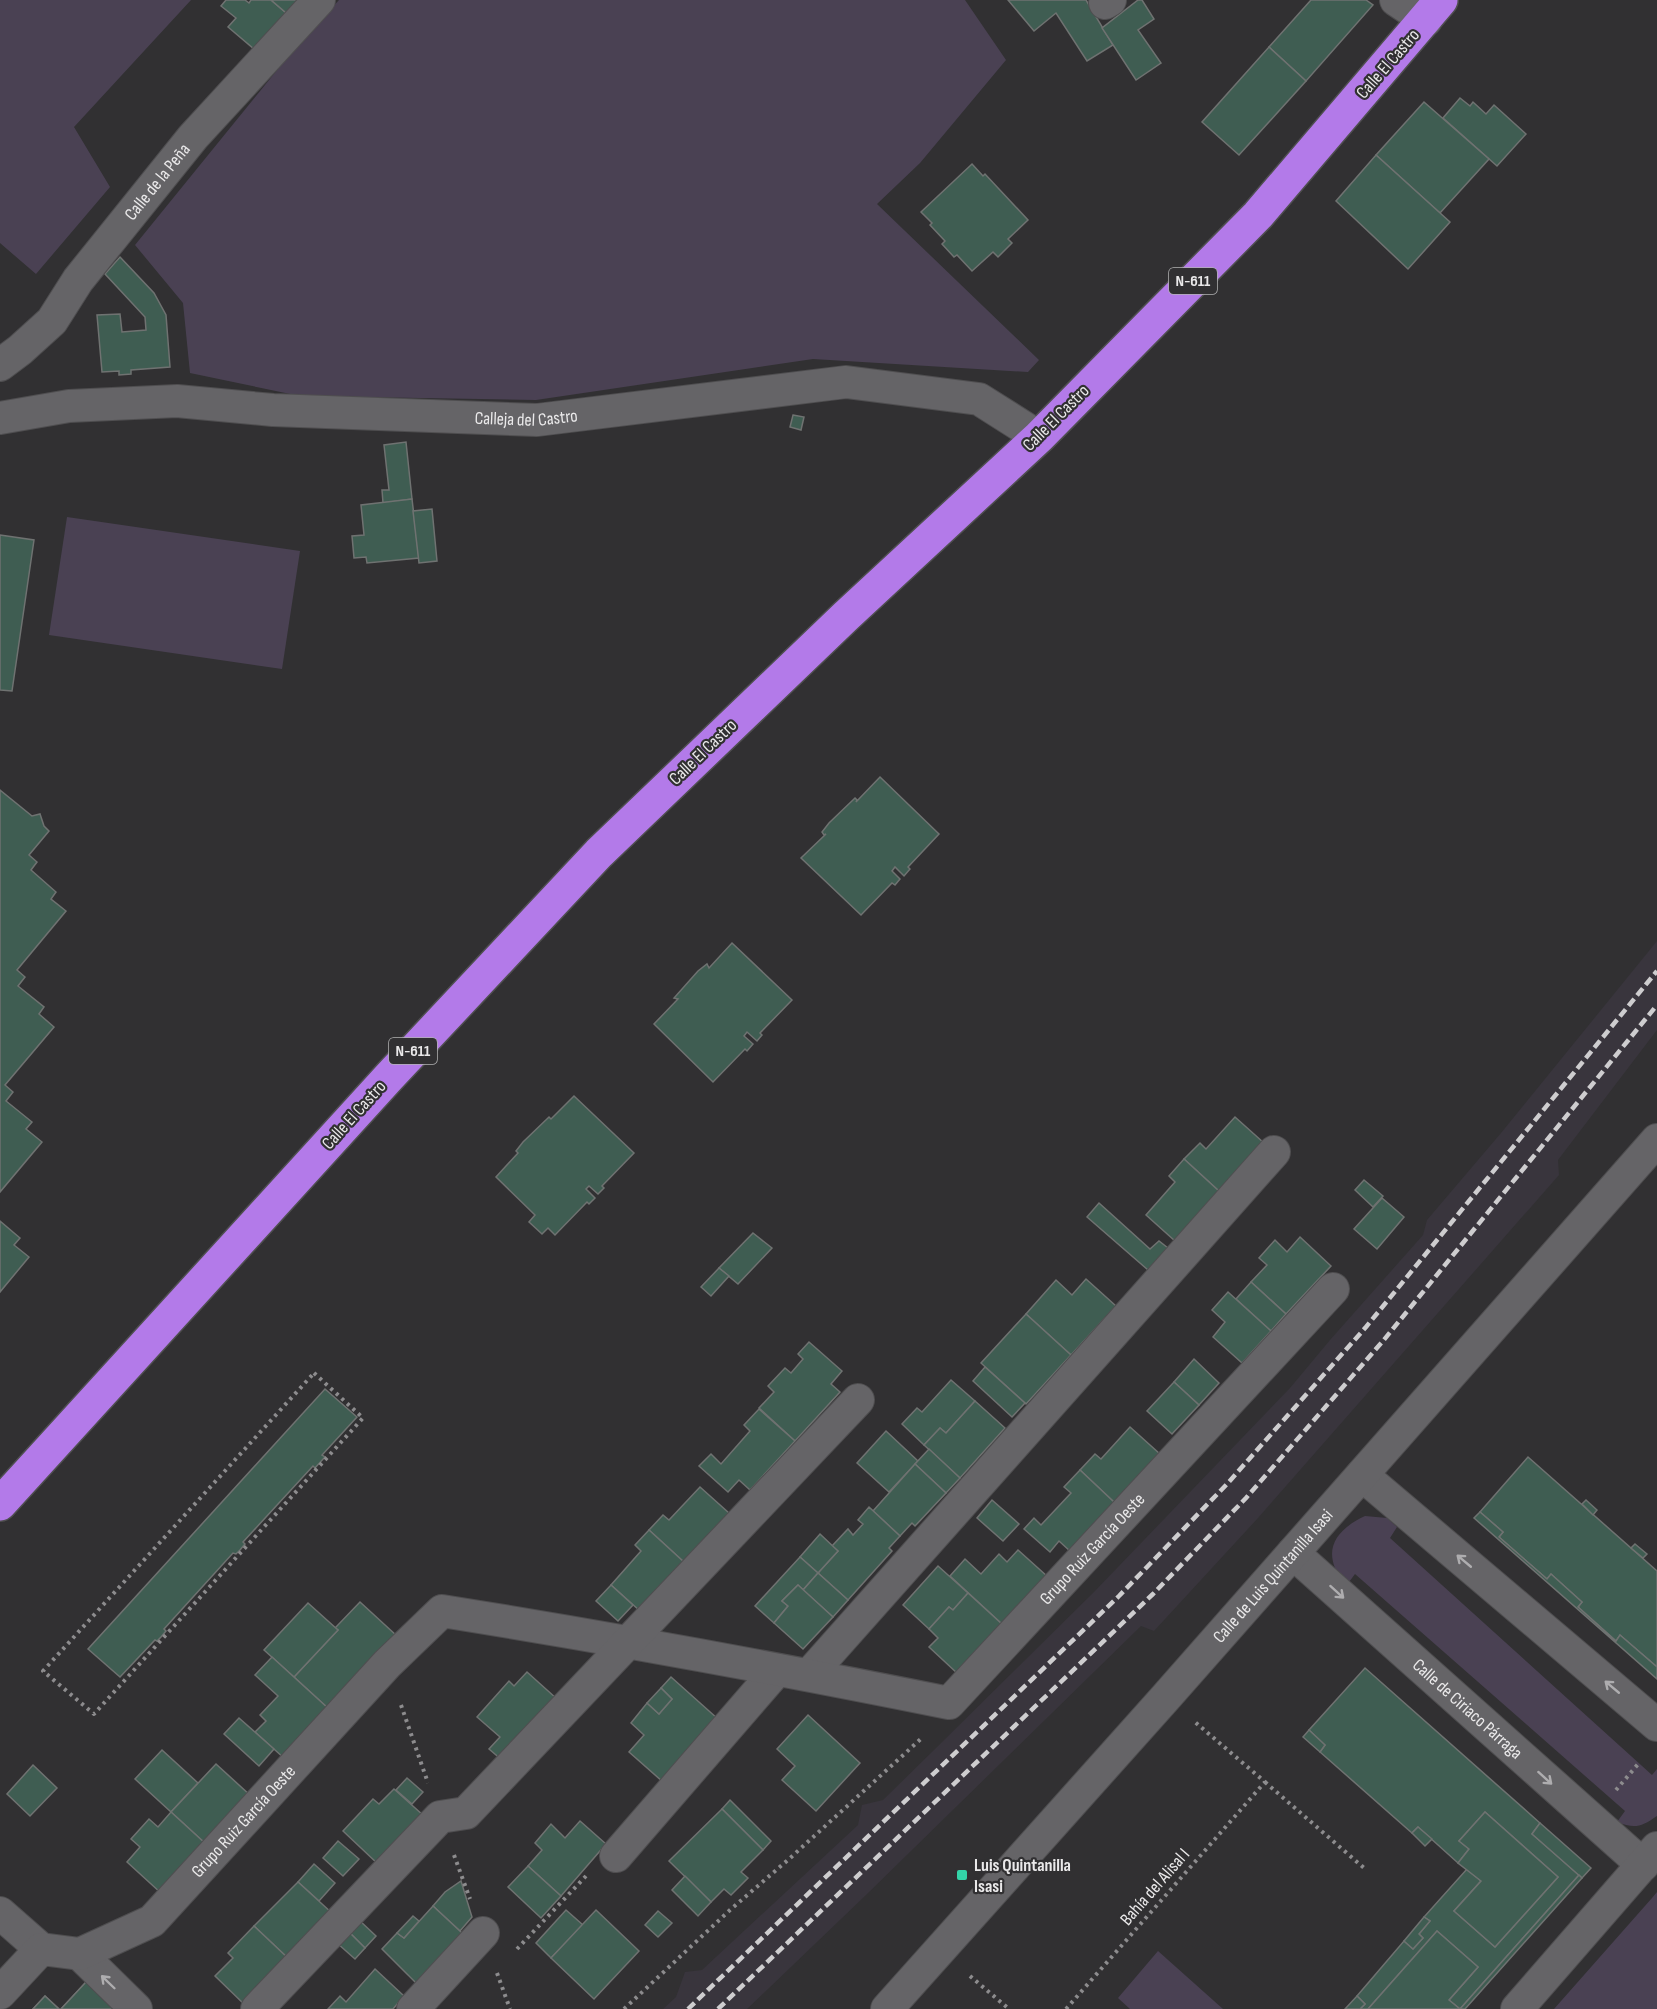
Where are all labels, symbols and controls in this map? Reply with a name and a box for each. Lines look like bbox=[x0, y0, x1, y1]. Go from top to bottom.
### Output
street label: Calle El Castro bbox=[1352, 25, 1424, 103]
street label: Calle de la Peña bbox=[120, 139, 194, 224]
road number: N-611 bbox=[1169, 268, 1217, 294]
street label: Calle El Castro bbox=[1018, 380, 1094, 456]
street label: Calleja del Castro bbox=[474, 405, 579, 431]
street label: Calle El Castro bbox=[665, 715, 741, 789]
road number: N-611 bbox=[389, 1038, 437, 1064]
street label: Calle El Castro bbox=[318, 1076, 390, 1154]
street label: Grupo Ruiz García Oeste bbox=[1035, 1489, 1149, 1609]
street label: Calle de Luis Quintanilla Isasi bbox=[1208, 1505, 1337, 1647]
one-way arrow bbox=[1457, 1554, 1472, 1568]
one-way arrow bbox=[1329, 1585, 1344, 1599]
street label: Calle de Ciriaco Párraga bbox=[1408, 1654, 1527, 1763]
one-way arrow bbox=[1605, 1680, 1620, 1694]
street label: Grupo Ruiz García Oeste bbox=[187, 1761, 300, 1881]
one-way arrow bbox=[1537, 1771, 1552, 1785]
street label: Bahía del Alisal I bbox=[1116, 1844, 1194, 1930]
place label: Luis Quintanilla Isasi bbox=[974, 1855, 1071, 1897]
marker: Luis Quintanilla Isasi bbox=[955, 1868, 969, 1882]
one-way arrow bbox=[101, 1974, 116, 1989]

